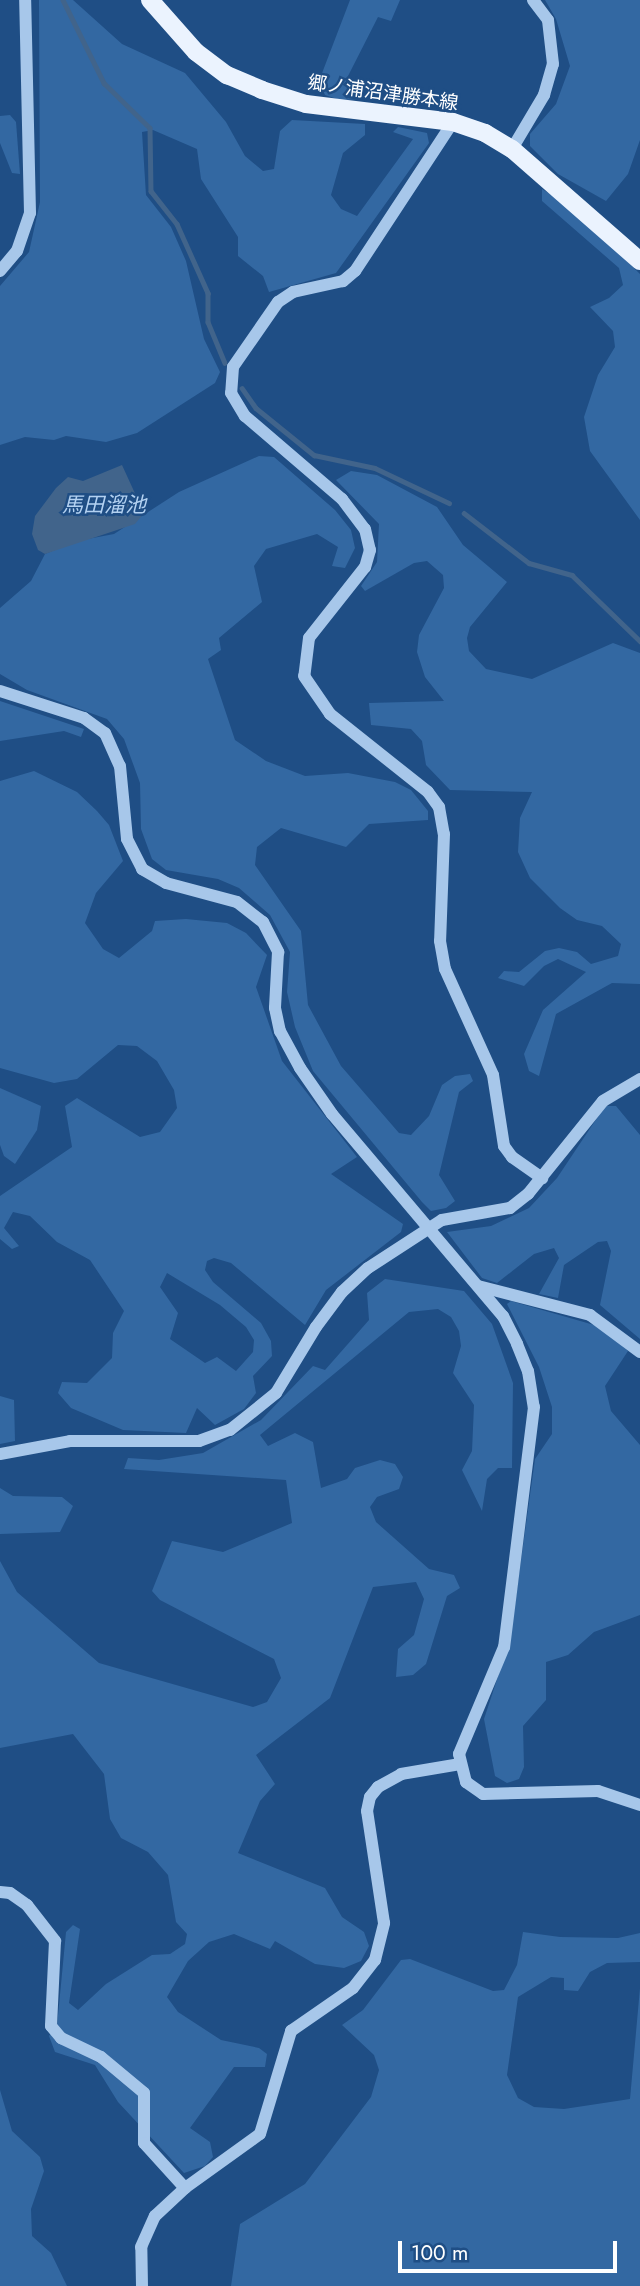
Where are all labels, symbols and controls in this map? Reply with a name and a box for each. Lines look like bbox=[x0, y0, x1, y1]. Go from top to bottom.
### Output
street label: 郷ノ浦沼津勝本線 bbox=[306, 71, 460, 115]
water label: 馬田溜池 bbox=[62, 492, 146, 518]
scale bar bbox=[402, 2226, 621, 2270]
text: 100 m bbox=[411, 2238, 468, 2268]

